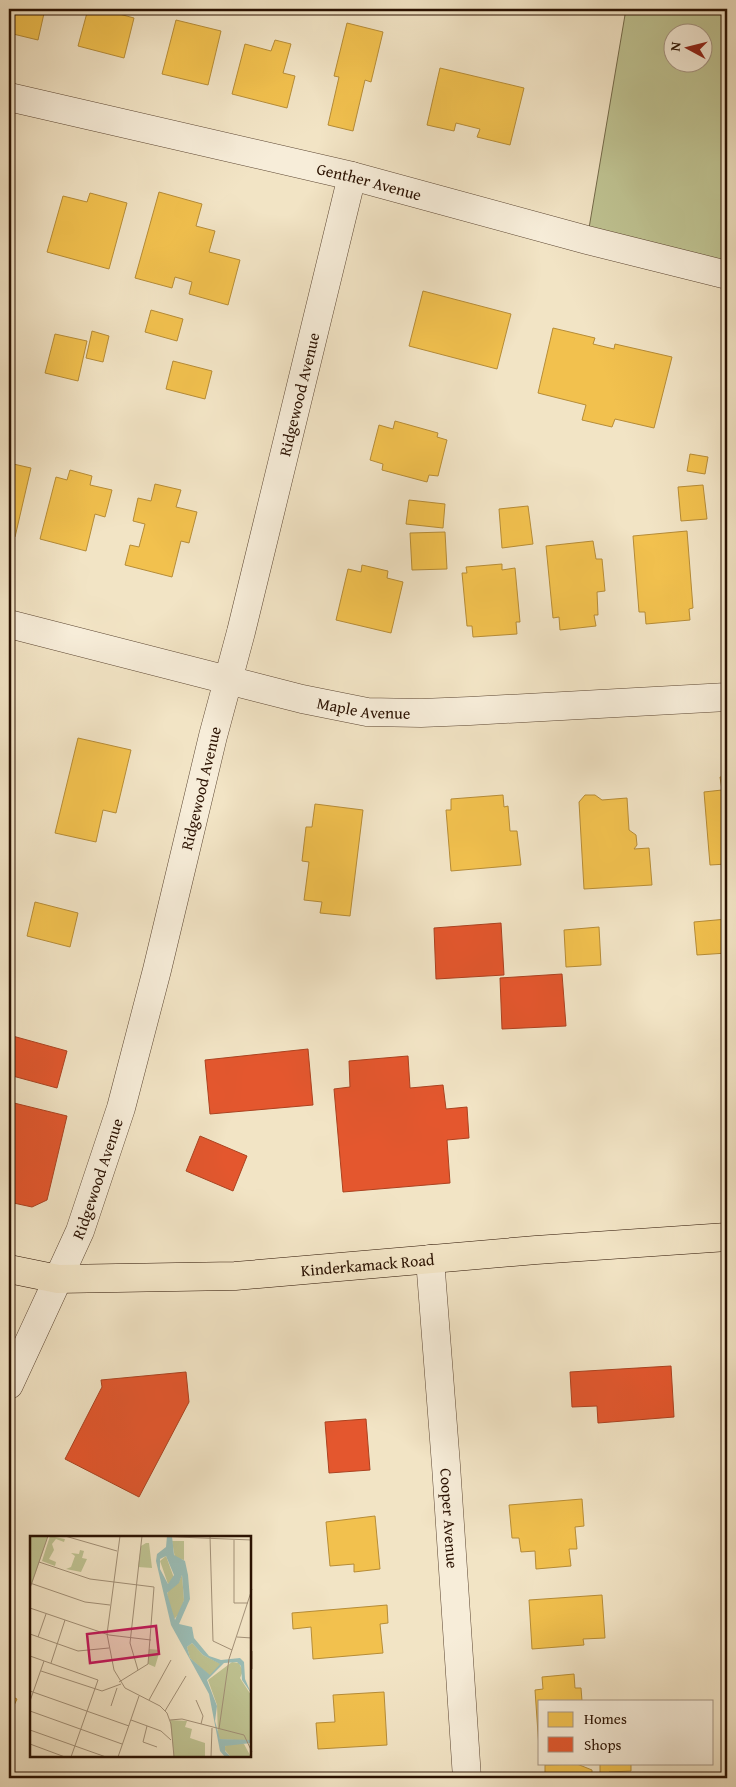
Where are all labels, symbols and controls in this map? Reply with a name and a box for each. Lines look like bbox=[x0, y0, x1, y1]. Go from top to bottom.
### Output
north arrow bbox=[664, 22, 714, 72]
text: N bbox=[665, 40, 686, 52]
street label: Genther Avenue bbox=[315, 156, 424, 206]
street label: Ridgewood Avenue bbox=[272, 330, 325, 459]
street label: Maple Avenue bbox=[315, 690, 411, 725]
street label: Ridgewood Avenue bbox=[174, 724, 227, 853]
street label: Ridgewood Avenue bbox=[66, 1115, 129, 1243]
street label: Kinderkamack Road bbox=[300, 1247, 436, 1282]
street label: Cooper Avenue bbox=[434, 1467, 465, 1569]
inset map bbox=[30, 1536, 251, 1757]
legend bbox=[538, 1700, 714, 1764]
text: Homes bbox=[584, 1708, 627, 1729]
text: Shops bbox=[584, 1734, 621, 1755]

